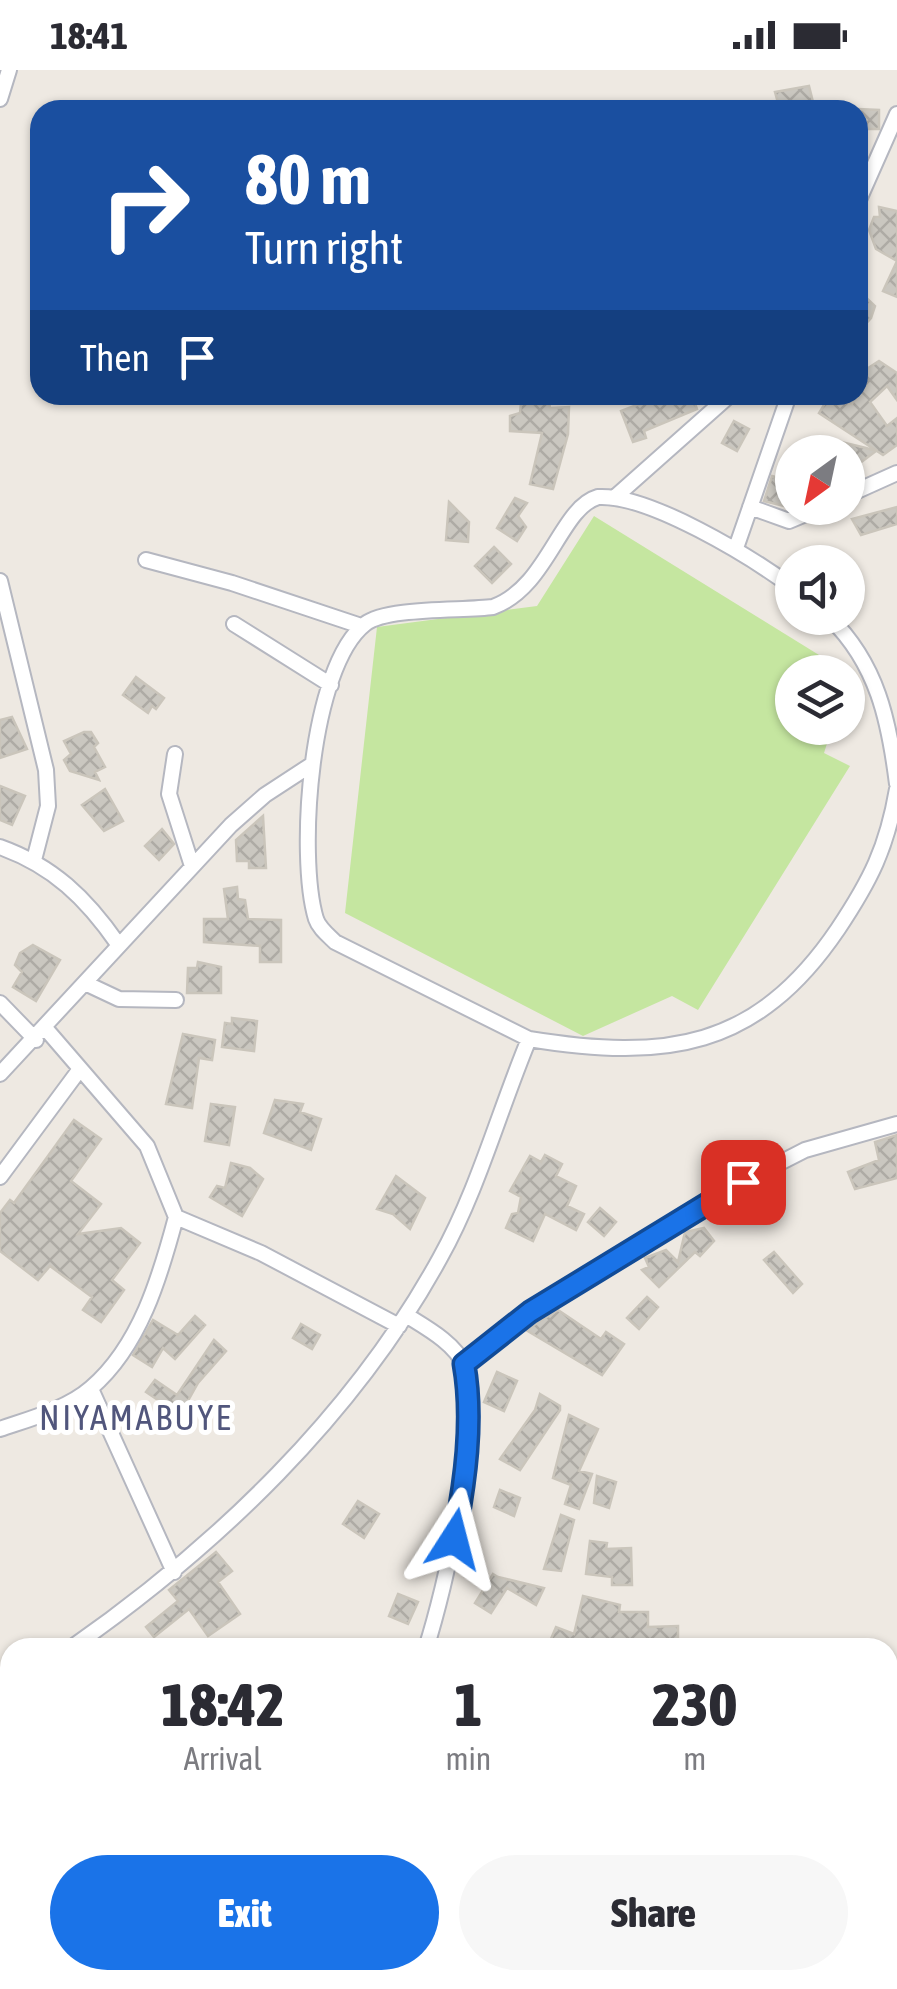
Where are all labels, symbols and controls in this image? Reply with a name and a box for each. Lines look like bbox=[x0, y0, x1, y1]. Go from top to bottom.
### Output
text: 18:41 bbox=[50, 14, 128, 57]
text: 80 m bbox=[245, 139, 371, 219]
icon: right bbox=[80, 140, 210, 270]
text: Turn right bbox=[245, 222, 403, 274]
icon: arrive bbox=[170, 330, 225, 385]
text: Then bbox=[80, 336, 150, 379]
north arrow bbox=[775, 435, 865, 525]
map controls bbox=[775, 435, 865, 745]
button: sound bbox=[775, 545, 865, 635]
button: layers bbox=[775, 655, 865, 745]
pin bbox=[701, 1140, 786, 1225]
icon: arrive bbox=[716, 1155, 771, 1210]
district label: NIYAMABUYE bbox=[39, 1397, 233, 1437]
position arrow bbox=[402, 1487, 506, 1591]
text: 18:42 bbox=[161, 1670, 284, 1739]
text: 1 bbox=[454, 1670, 483, 1739]
text: 230 bbox=[652, 1670, 737, 1739]
text: Arrival bbox=[184, 1740, 262, 1777]
text: min bbox=[445, 1740, 491, 1777]
text: m bbox=[683, 1740, 706, 1777]
button: Exit bbox=[50, 1855, 439, 1970]
button: Share bbox=[459, 1855, 848, 1970]

